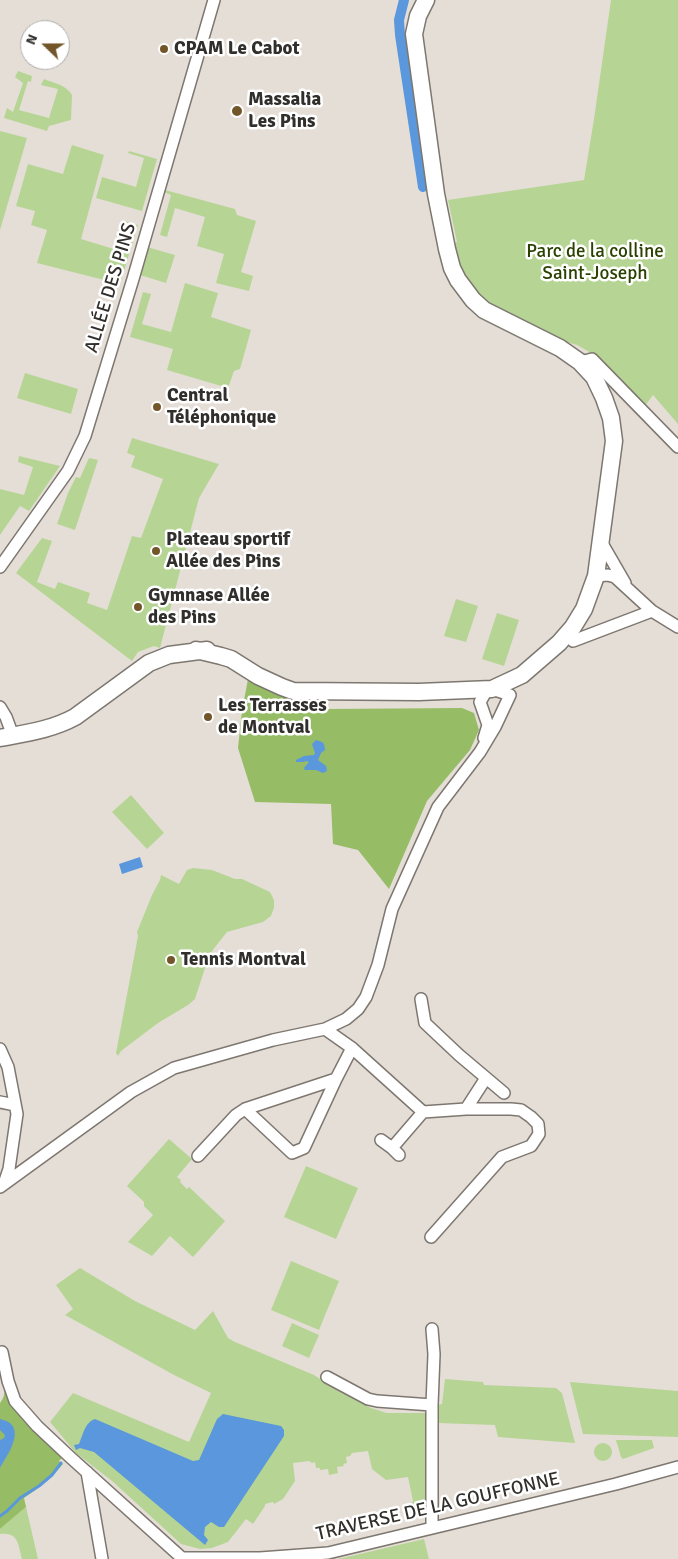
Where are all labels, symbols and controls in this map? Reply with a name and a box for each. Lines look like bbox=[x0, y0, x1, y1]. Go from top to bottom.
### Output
north arrow bbox=[20, 20, 70, 70]
text: N bbox=[22, 32, 41, 47]
place label: CPAM Le Cabot bbox=[174, 38, 300, 60]
marker: CPAM Le Cabot bbox=[158, 43, 170, 55]
place label: Massalia Les Pins bbox=[248, 89, 321, 133]
marker: Massalia Les Pins bbox=[230, 104, 244, 118]
street label: ALLÉE DES PINS bbox=[80, 220, 142, 356]
park label: Parc de la colline Saint-Joseph bbox=[526, 241, 664, 285]
place label: Central Téléphonique bbox=[167, 385, 276, 429]
marker: Central Téléphonique bbox=[151, 401, 163, 413]
place label: Plateau sportif Allée des Pins bbox=[166, 529, 290, 573]
marker: Plateau sportif Allée des Pins bbox=[150, 545, 162, 557]
place label: Gymnase Allée des Pins bbox=[148, 585, 270, 629]
marker: Gymnase Allée des Pins bbox=[132, 601, 144, 613]
place label: Les Terrasses de Montval bbox=[218, 695, 327, 739]
marker: Les Terrasses de Montval bbox=[202, 711, 214, 723]
place label: Tennis Montval bbox=[181, 949, 306, 971]
marker: Tennis Montval bbox=[165, 954, 177, 966]
street label: TRAVERSE DE LA GOUFFONNE bbox=[314, 1468, 562, 1546]

